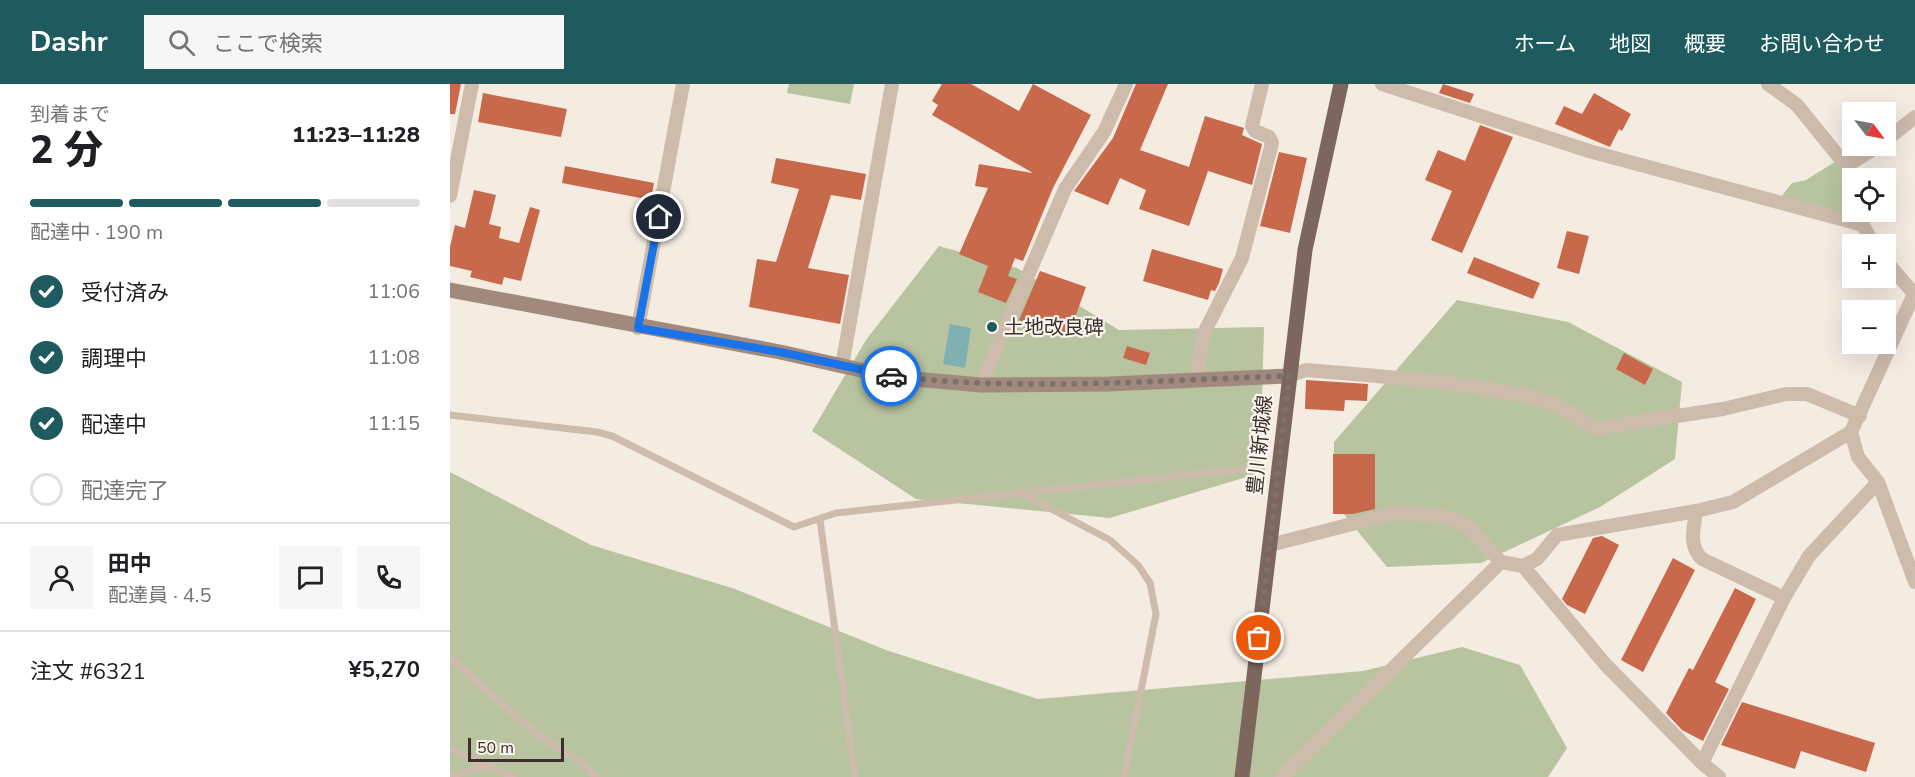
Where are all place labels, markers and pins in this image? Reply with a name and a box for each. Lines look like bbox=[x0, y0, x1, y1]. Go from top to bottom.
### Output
pin bbox=[633, 191, 684, 242]
place label: 土地改良碑 bbox=[1004, 314, 1104, 341]
marker: 土地改良碑 bbox=[985, 320, 999, 334]
pin bbox=[1233, 612, 1284, 663]

